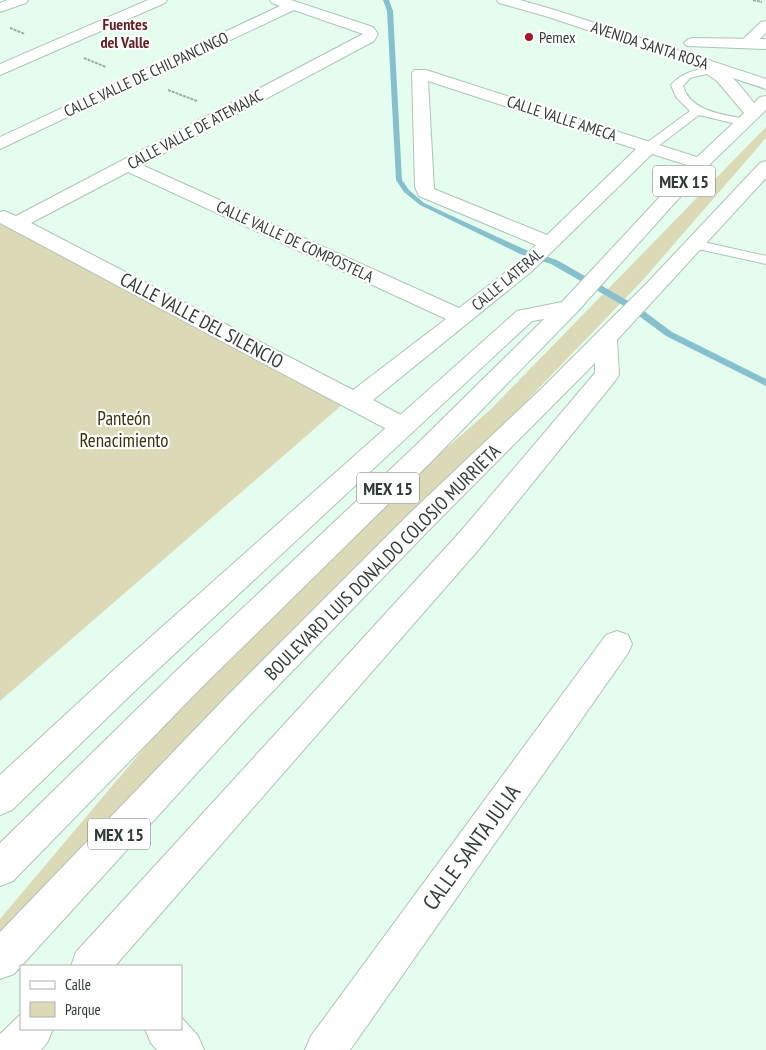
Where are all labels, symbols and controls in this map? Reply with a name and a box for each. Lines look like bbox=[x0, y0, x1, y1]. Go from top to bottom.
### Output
district label: Fuentes del Valle bbox=[100, 14, 150, 52]
street label: AVENIDA SANTA ROSA bbox=[589, 17, 712, 74]
street label: CALLE VALLE DE CHILPANCINGO bbox=[61, 27, 232, 121]
place label: Pemex bbox=[539, 27, 576, 47]
marker: Pemex bbox=[523, 31, 535, 43]
street label: CALLE VALLE DE ATEMAJAC bbox=[124, 85, 266, 173]
street label: CALLE VALLE AMECA bbox=[505, 91, 620, 145]
road number: MEX 15 bbox=[653, 166, 715, 197]
street label: CALLE VALLE DE COMPOSTELA bbox=[213, 196, 377, 286]
street label: CALLE LATERAL bbox=[467, 243, 547, 315]
street label: CALLE VALLE DEL SILENCIO bbox=[116, 267, 288, 373]
park label: Panteón Renacimiento bbox=[79, 406, 169, 452]
street label: BOULEVARD LUIS DONALDO COLOSIO MURRIETA bbox=[259, 439, 505, 685]
road number: MEX 15 bbox=[357, 472, 419, 503]
street label: CALLE SANTA JULIA bbox=[416, 778, 526, 915]
road number: MEX 15 bbox=[88, 819, 150, 850]
legend bbox=[20, 965, 182, 1030]
text: Calle bbox=[65, 975, 91, 994]
text: Parque bbox=[65, 1000, 101, 1019]

